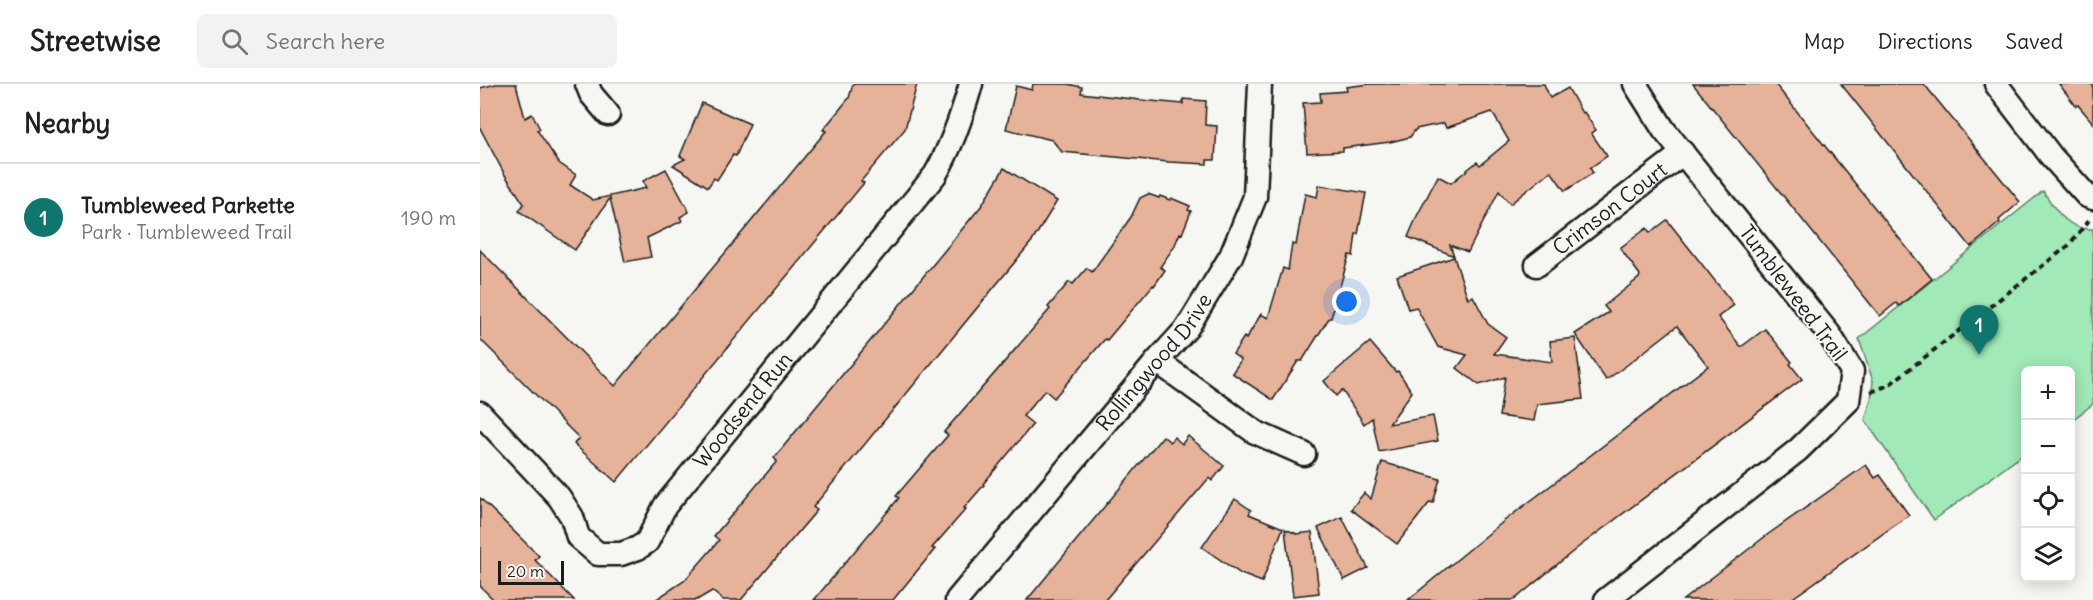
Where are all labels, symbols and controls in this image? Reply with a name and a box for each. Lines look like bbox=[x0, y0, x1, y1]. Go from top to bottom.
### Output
search box bbox=[197, 14, 617, 68]
text: Streetwise bbox=[30, 23, 161, 59]
icon: search bbox=[218, 25, 251, 58]
text: Search here bbox=[266, 27, 385, 55]
text: Map bbox=[1804, 28, 1845, 55]
text: Directions bbox=[1878, 28, 1972, 55]
text: Saved bbox=[2005, 28, 2063, 55]
text: Nearby bbox=[24, 107, 110, 140]
street label: Crimson Court bbox=[1547, 156, 1672, 261]
text: Tumbleweed Parkette bbox=[81, 191, 295, 219]
text: 1 bbox=[40, 205, 47, 230]
text: 190 m bbox=[401, 205, 456, 230]
text: Park · Tumbleweed Trail bbox=[81, 219, 292, 244]
street label: Tumbleweed Trail bbox=[1733, 219, 1853, 366]
your location bbox=[1332, 287, 1361, 316]
street label: Rollingwood Drive bbox=[1090, 288, 1218, 437]
pin: 1 bbox=[1960, 306, 1998, 355]
street label: Woodsend Run bbox=[687, 346, 798, 474]
map controls bbox=[2021, 366, 2075, 582]
button: + bbox=[2021, 366, 2075, 420]
button: − bbox=[2021, 420, 2075, 474]
button: locate bbox=[2021, 474, 2075, 528]
button: layers bbox=[2021, 528, 2075, 582]
scale bar bbox=[498, 558, 564, 586]
text: 20 m bbox=[507, 561, 544, 581]

